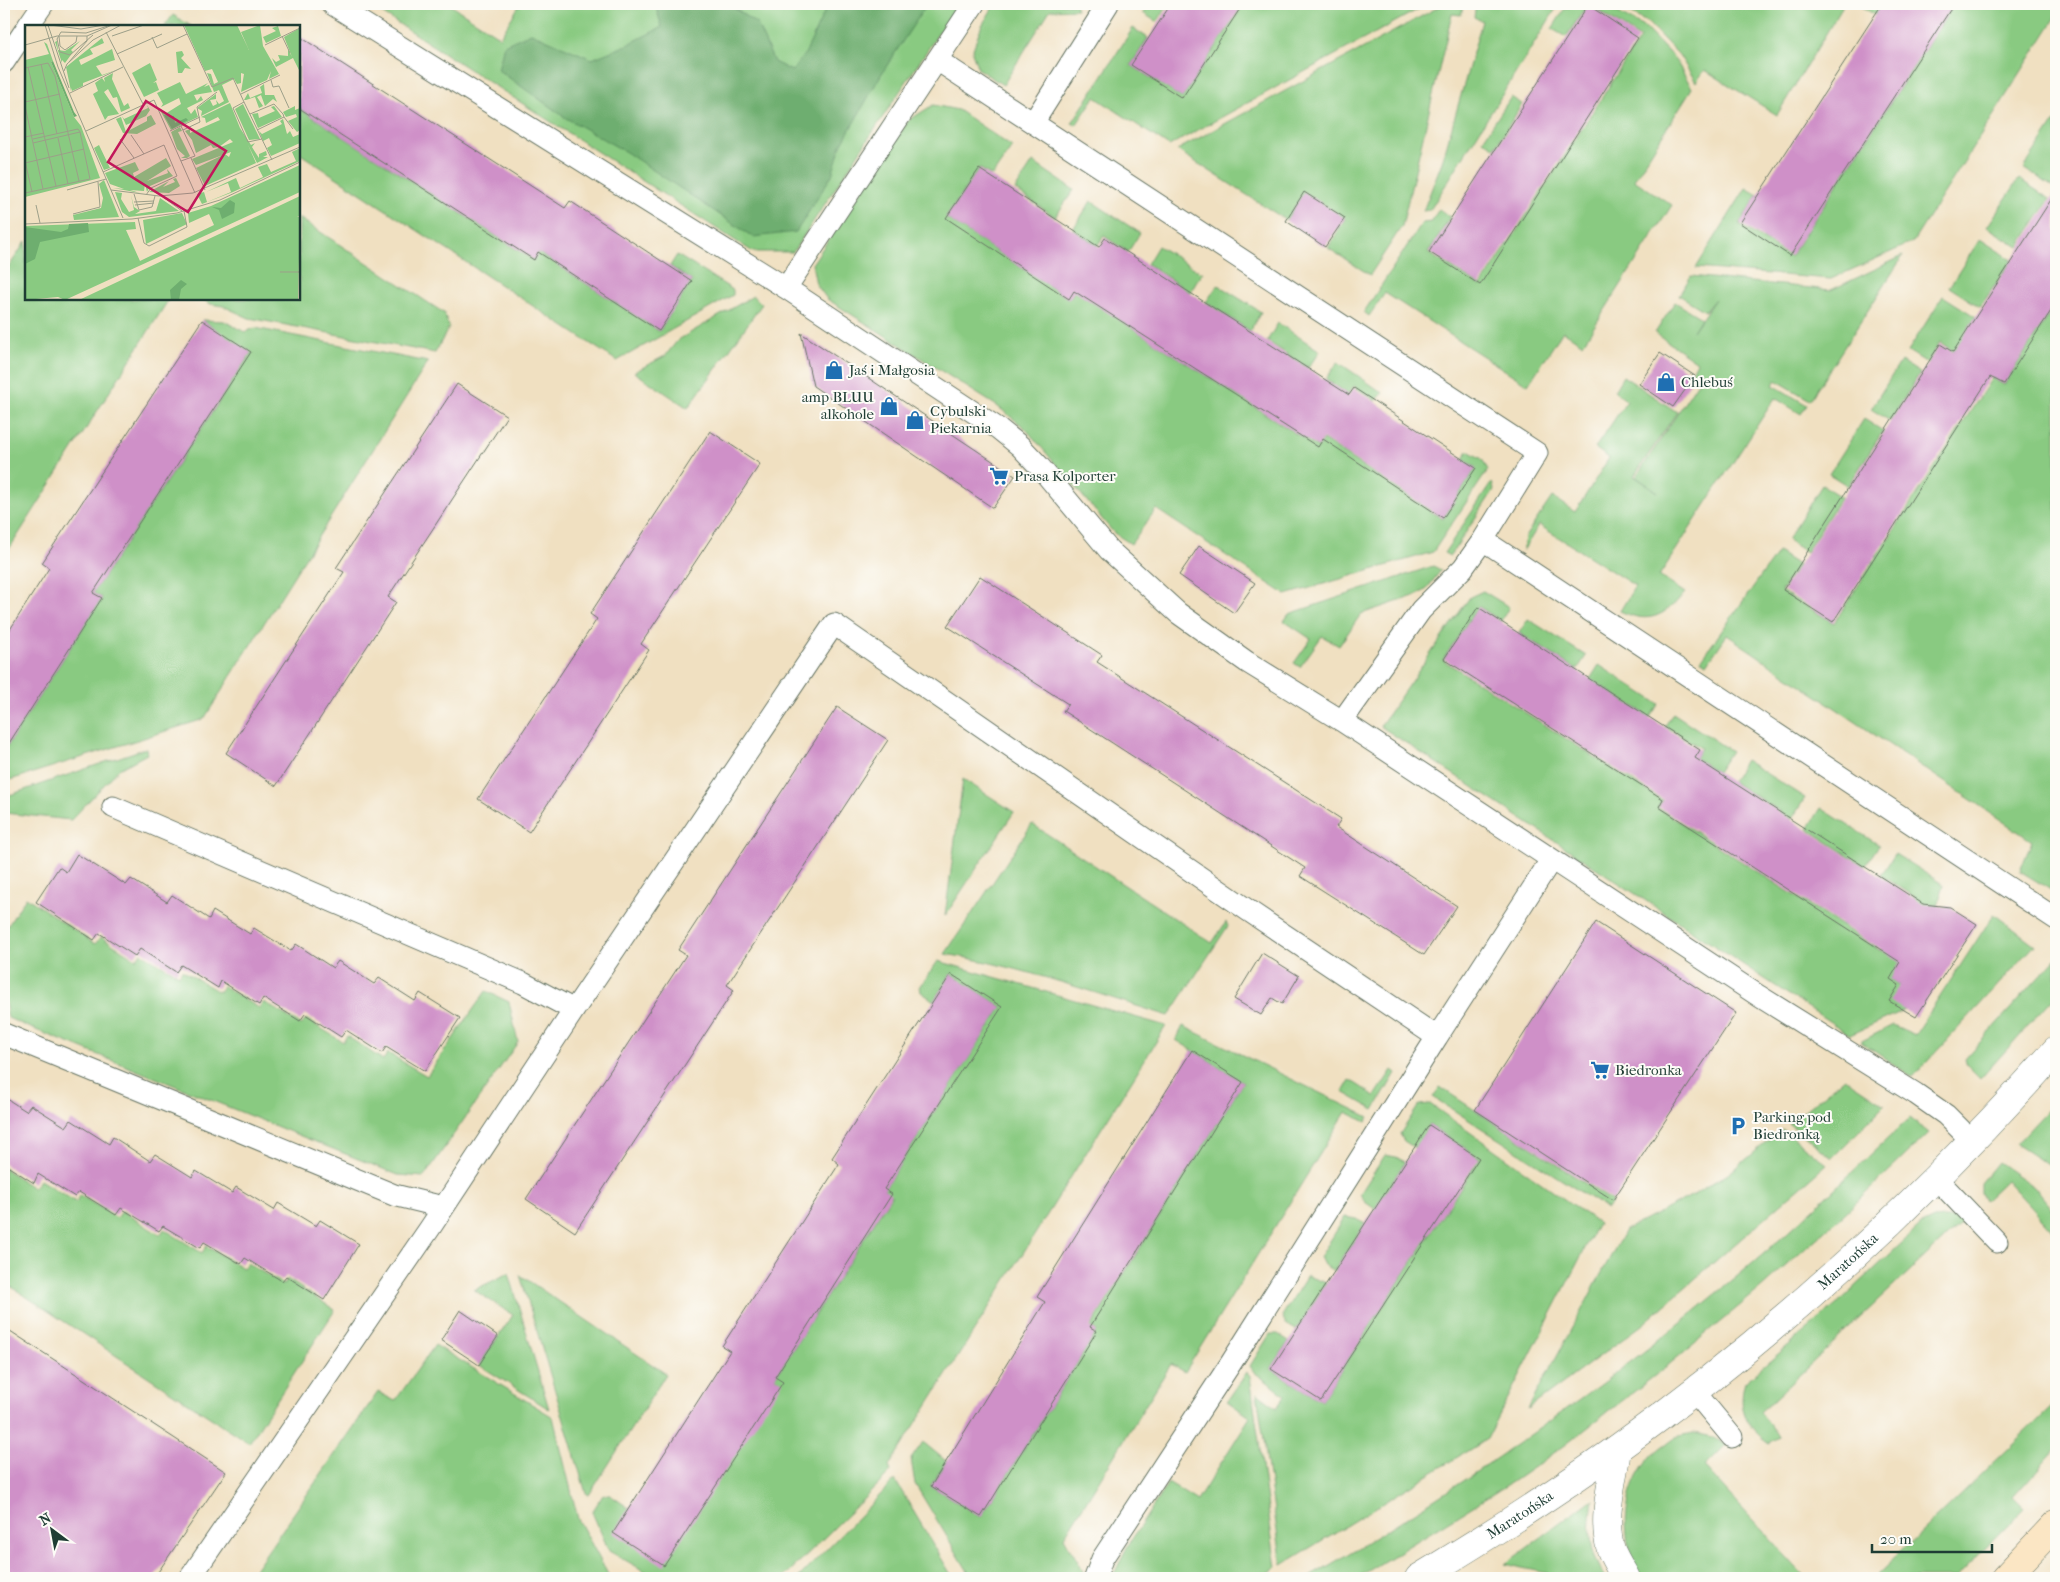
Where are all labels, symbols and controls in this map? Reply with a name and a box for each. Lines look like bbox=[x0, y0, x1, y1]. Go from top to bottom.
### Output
inset map bbox=[25, 25, 300, 300]
shop icon: Jaś i Małgosia bbox=[823, 359, 845, 381]
place label: Jaś i Małgosia bbox=[848, 361, 936, 379]
shop icon: Chlebuś bbox=[1655, 371, 1677, 393]
place label: Chlebuś bbox=[1681, 373, 1733, 391]
place label: amp BLUU alkohole bbox=[802, 388, 875, 423]
shop icon: amp BLUU alkohole bbox=[878, 395, 900, 417]
place label: Cybulski Piekarnia bbox=[930, 402, 993, 437]
shop icon: Cybulski Piekarnia bbox=[904, 409, 926, 431]
supermarket icon: Prasa Kolporter bbox=[988, 465, 1010, 487]
place label: Prasa Kolporter bbox=[1014, 467, 1116, 485]
supermarket icon: Biedronka bbox=[1589, 1059, 1611, 1081]
place label: Biedronka bbox=[1615, 1061, 1683, 1079]
place label: Parking pod Biedronką bbox=[1753, 1108, 1832, 1143]
parking icon: Parking pod Biedronką bbox=[1727, 1115, 1749, 1137]
street label: Maratońska bbox=[1814, 1228, 1883, 1293]
street label: Maratońska bbox=[1483, 1486, 1557, 1543]
north arrow bbox=[28, 1504, 78, 1554]
text: N bbox=[36, 1509, 55, 1529]
scale bar bbox=[1872, 1522, 1992, 1554]
text: 20 m bbox=[1880, 1530, 1912, 1548]

